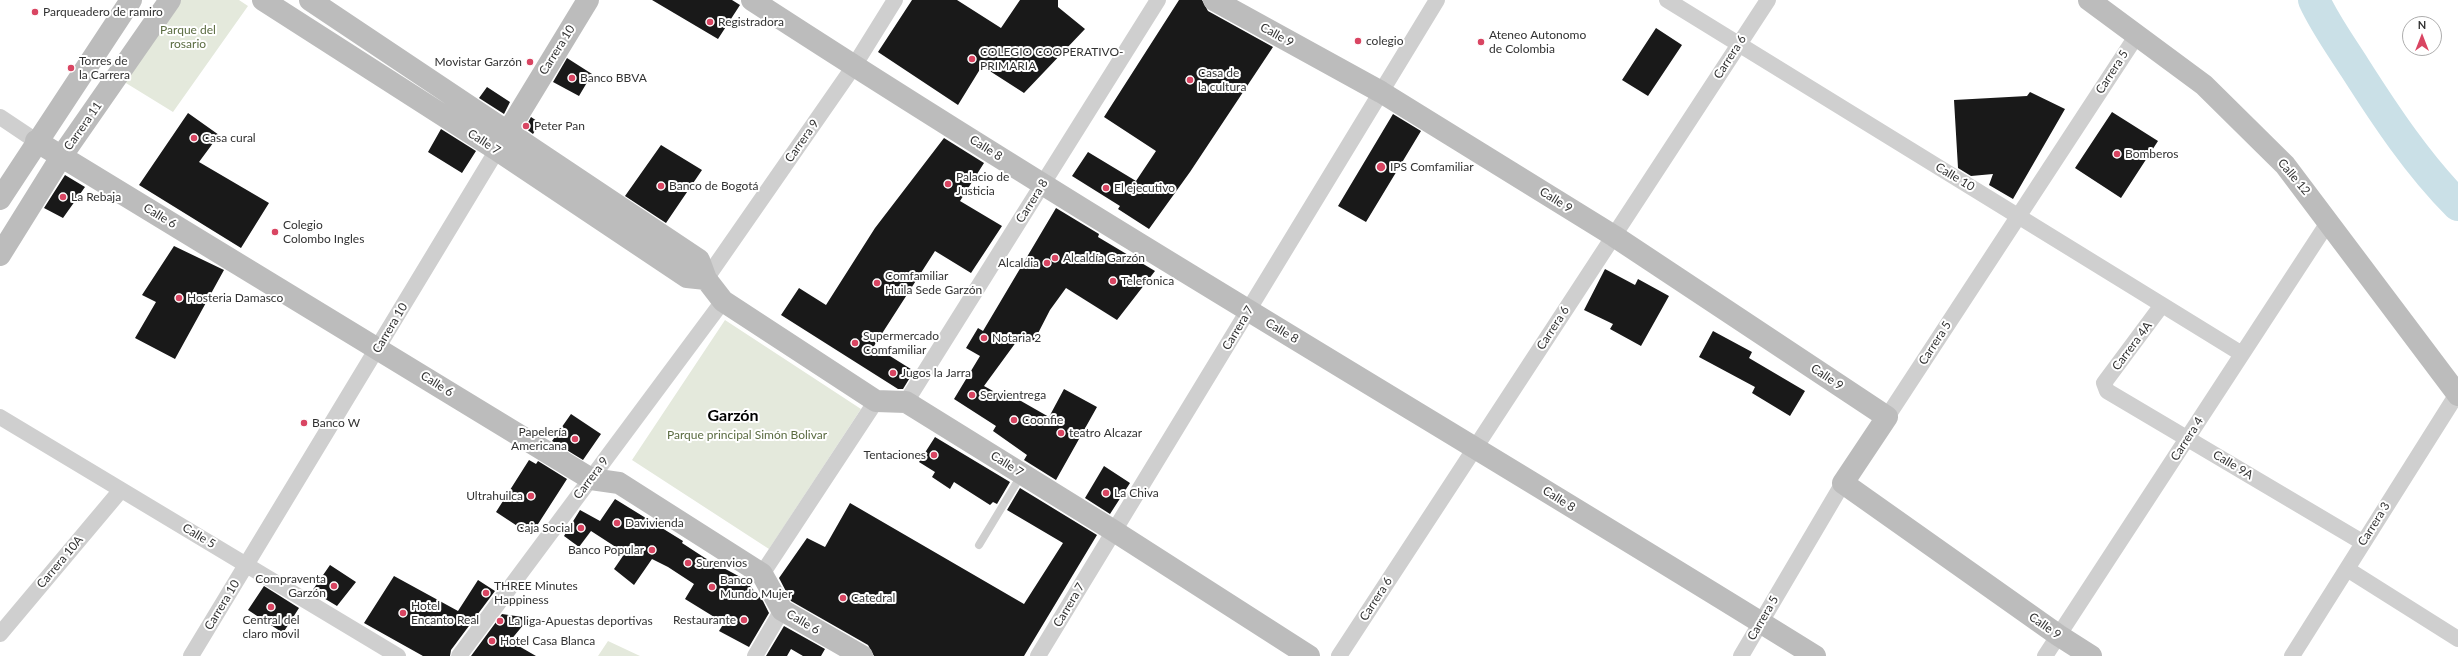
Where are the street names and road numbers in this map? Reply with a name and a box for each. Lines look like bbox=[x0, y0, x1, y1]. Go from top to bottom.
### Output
street label: Calle 9 bbox=[1258, 20, 1296, 50]
street label: Carrera 10 bbox=[536, 22, 578, 78]
street label: Carrera 6 bbox=[1711, 33, 1749, 81]
street label: Carrera 5 bbox=[2093, 48, 2131, 96]
street label: Carrera 11 bbox=[61, 99, 105, 153]
street label: Carrera 9 bbox=[782, 117, 822, 165]
street label: Calle 7 bbox=[465, 126, 503, 158]
street label: Calle 8 bbox=[967, 132, 1005, 164]
street label: Calle 12 bbox=[2275, 156, 2313, 198]
street label: Calle 10 bbox=[1933, 160, 1977, 194]
street label: Carrera 8 bbox=[1013, 176, 1051, 226]
street label: Calle 9 bbox=[1537, 184, 1575, 216]
street label: Calle 6 bbox=[141, 201, 179, 231]
street label: Carrera 10 bbox=[369, 300, 411, 356]
street label: Carrera 7 bbox=[1219, 303, 1257, 353]
street label: Carrera 6 bbox=[1534, 304, 1572, 352]
street label: Calle 8 bbox=[1263, 316, 1301, 346]
street label: Carrera 5 bbox=[1916, 319, 1954, 367]
street label: Carrera 4A bbox=[2109, 319, 2155, 373]
street label: Calle 9 bbox=[1808, 361, 1846, 393]
street label: Calle 6 bbox=[418, 368, 456, 400]
street label: Carrera 4 bbox=[2168, 415, 2206, 463]
street label: Calle 9A bbox=[2210, 447, 2256, 483]
street label: Calle 7 bbox=[988, 448, 1026, 480]
street label: Carrera 9 bbox=[570, 454, 612, 502]
street label: Calle 8 bbox=[1540, 483, 1578, 515]
street label: Carrera 3 bbox=[2355, 499, 2393, 549]
street label: Calle 5 bbox=[180, 521, 218, 551]
street label: Carrera 10A bbox=[34, 533, 86, 591]
street label: Carrera 6 bbox=[1357, 575, 1395, 623]
street label: Carrera 10 bbox=[201, 577, 243, 633]
street label: Carrera 7 bbox=[1050, 580, 1088, 630]
street label: Carrera 5 bbox=[1744, 593, 1782, 643]
street label: Calle 6 bbox=[784, 607, 822, 637]
street label: Calle 9 bbox=[2026, 610, 2064, 642]

